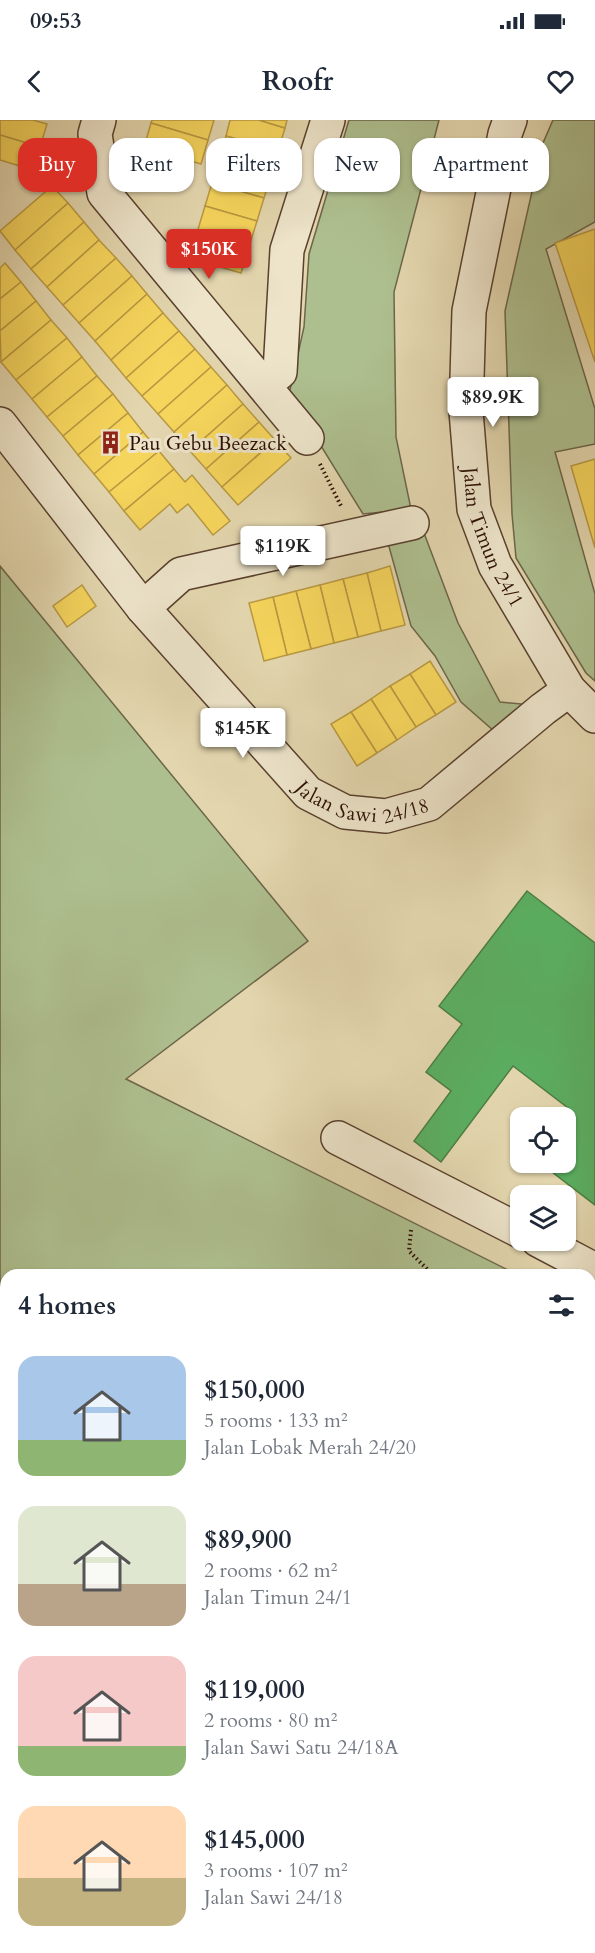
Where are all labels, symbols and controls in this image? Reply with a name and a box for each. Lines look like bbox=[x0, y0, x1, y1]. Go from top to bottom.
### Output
text: 09:53 bbox=[30, 6, 81, 36]
text: Roofr bbox=[262, 63, 333, 100]
icon: back bbox=[18, 65, 51, 98]
icon: heart bbox=[544, 65, 577, 98]
chip: Buy bbox=[18, 138, 97, 192]
chip: Rent bbox=[109, 138, 194, 192]
chip: Filters bbox=[206, 138, 302, 192]
chip: New bbox=[314, 138, 400, 192]
chip: Apartment bbox=[412, 138, 549, 192]
pin: $150K bbox=[167, 229, 251, 280]
text: $150K bbox=[180, 235, 238, 262]
pin: $89.9K bbox=[444, 377, 542, 428]
text: $89.9K bbox=[462, 383, 524, 410]
building icon: Pau Gebu Beezack bbox=[98, 430, 124, 456]
place label: Pau Gebu Beezack bbox=[129, 430, 287, 457]
street label: Jalan Timun 24/1 bbox=[456, 463, 530, 612]
pin: $119K bbox=[241, 526, 325, 577]
text: $119K bbox=[254, 532, 312, 559]
pin: $145K bbox=[201, 708, 285, 759]
text: $145K bbox=[214, 714, 272, 741]
street label: Jalan Sawi 24/18 bbox=[287, 773, 432, 830]
map controls bbox=[510, 1107, 576, 1251]
button: locate bbox=[510, 1107, 576, 1173]
button: layers bbox=[510, 1185, 576, 1251]
text: 4 homes bbox=[18, 1288, 116, 1323]
icon: filters bbox=[545, 1289, 578, 1322]
text: $150,000 bbox=[204, 1372, 305, 1407]
icon: home bbox=[66, 1380, 138, 1452]
text: 5 rooms · 133 m² bbox=[204, 1407, 348, 1434]
text: Jalan Lobak Merah 24/20 bbox=[204, 1434, 416, 1461]
text: $89,900 bbox=[204, 1522, 292, 1557]
icon: home bbox=[66, 1530, 138, 1602]
text: 2 rooms · 62 m² bbox=[204, 1557, 337, 1584]
text: Jalan Timun 24/1 bbox=[204, 1584, 352, 1611]
text: $119,000 bbox=[204, 1672, 305, 1707]
icon: home bbox=[66, 1680, 138, 1752]
text: 2 rooms · 80 m² bbox=[204, 1707, 337, 1734]
text: Jalan Sawi Satu 24/18A bbox=[204, 1734, 399, 1761]
text: $145,000 bbox=[204, 1822, 305, 1857]
icon: home bbox=[66, 1830, 138, 1902]
text: 3 rooms · 107 m² bbox=[204, 1857, 348, 1884]
text: Jalan Sawi 24/18 bbox=[204, 1884, 343, 1911]

